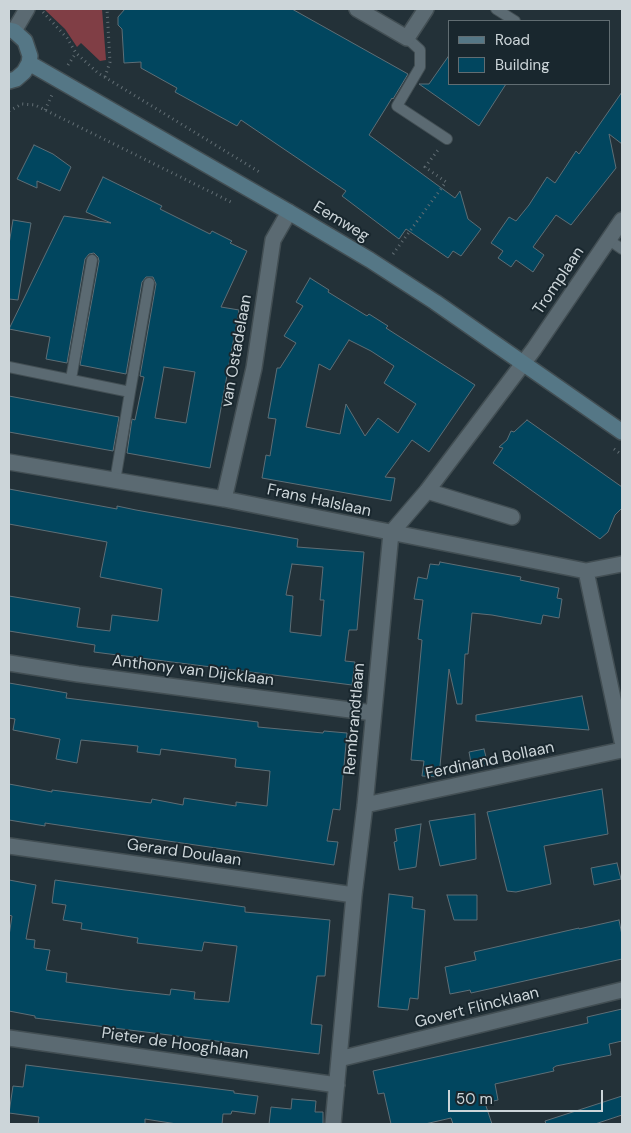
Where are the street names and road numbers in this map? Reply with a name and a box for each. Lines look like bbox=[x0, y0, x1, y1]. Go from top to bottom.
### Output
street label: Eemweg bbox=[309, 198, 373, 246]
street label: Tromplaan bbox=[529, 243, 589, 319]
street label: van Ostadelaan bbox=[218, 293, 256, 409]
street label: Frans Halslaan bbox=[265, 481, 373, 521]
street label: Anthony van Dijcklaan bbox=[111, 652, 275, 690]
street label: Rembrandtlaan bbox=[341, 662, 369, 776]
street label: Ferdinand Bollaan bbox=[424, 738, 556, 784]
street label: Gerard Doulaan bbox=[125, 835, 243, 871]
street label: Govert Flincklaan bbox=[413, 983, 541, 1033]
street label: Pieter de Hooghlaan bbox=[100, 1024, 250, 1064]

